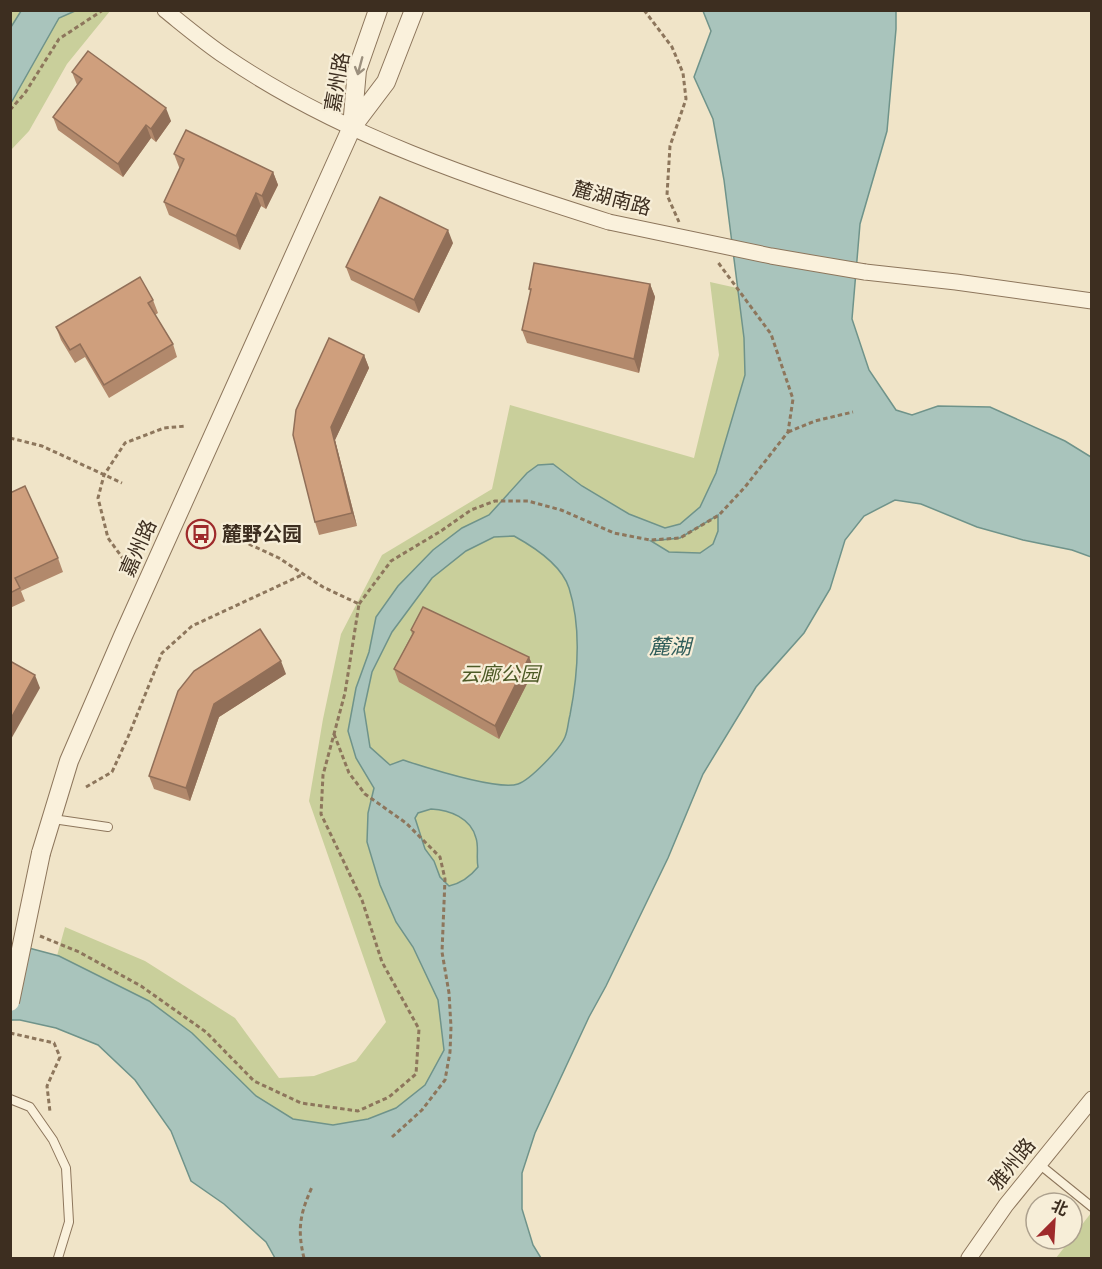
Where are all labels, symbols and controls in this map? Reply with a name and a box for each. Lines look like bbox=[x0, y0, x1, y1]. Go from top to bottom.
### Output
street label: 嘉州路 bbox=[320, 50, 354, 114]
one-way arrow bbox=[353, 56, 365, 75]
street label: 麓湖南路 bbox=[570, 176, 654, 220]
street label: 嘉州路 bbox=[115, 516, 161, 580]
bus stop icon: 麓野公园 bbox=[185, 518, 217, 550]
place label: 麓野公园 bbox=[222, 522, 302, 546]
water label: 麓湖 bbox=[649, 634, 694, 659]
park label: 云廊公园 bbox=[460, 662, 543, 686]
street label: 雅州路 bbox=[984, 1133, 1040, 1195]
north arrow bbox=[1024, 1191, 1084, 1251]
text: 北 bbox=[1049, 1196, 1071, 1220]

